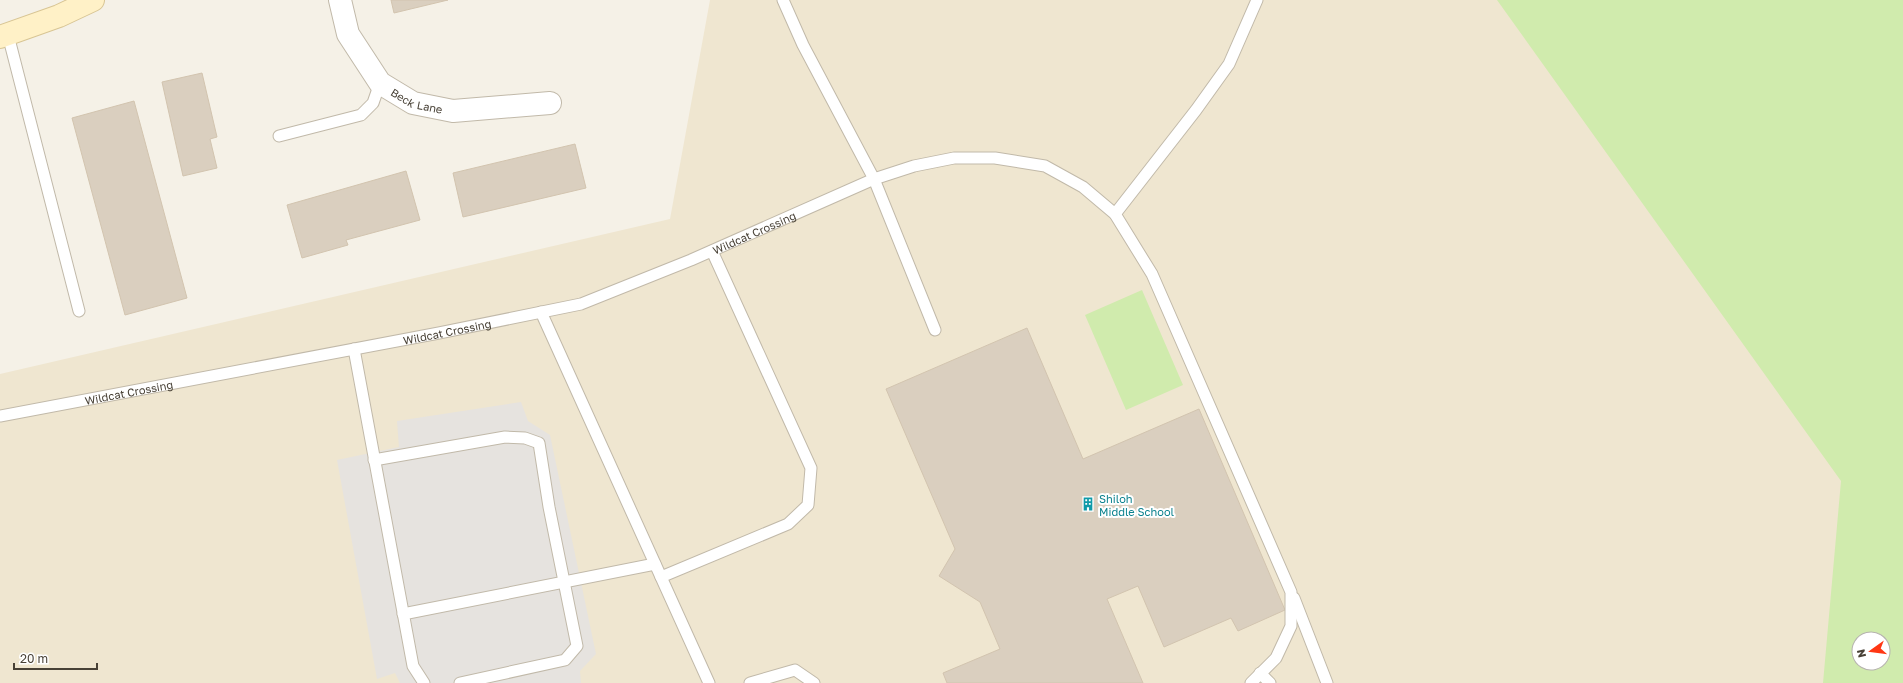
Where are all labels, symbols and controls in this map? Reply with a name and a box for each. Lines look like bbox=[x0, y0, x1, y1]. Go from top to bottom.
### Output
street label: Beck Lane bbox=[389, 85, 444, 115]
street label: Wildcat Crossing bbox=[710, 208, 797, 256]
street label: Wildcat Crossing bbox=[402, 316, 492, 346]
street label: Wildcat Crossing bbox=[84, 377, 174, 406]
place label: Shiloh Middle School bbox=[1099, 492, 1174, 518]
building icon: Shiloh Middle School bbox=[1080, 496, 1096, 512]
north arrow bbox=[1851, 631, 1891, 671]
scale bar bbox=[14, 645, 97, 671]
text: N bbox=[1853, 648, 1868, 659]
text: 20 m bbox=[20, 651, 48, 666]

